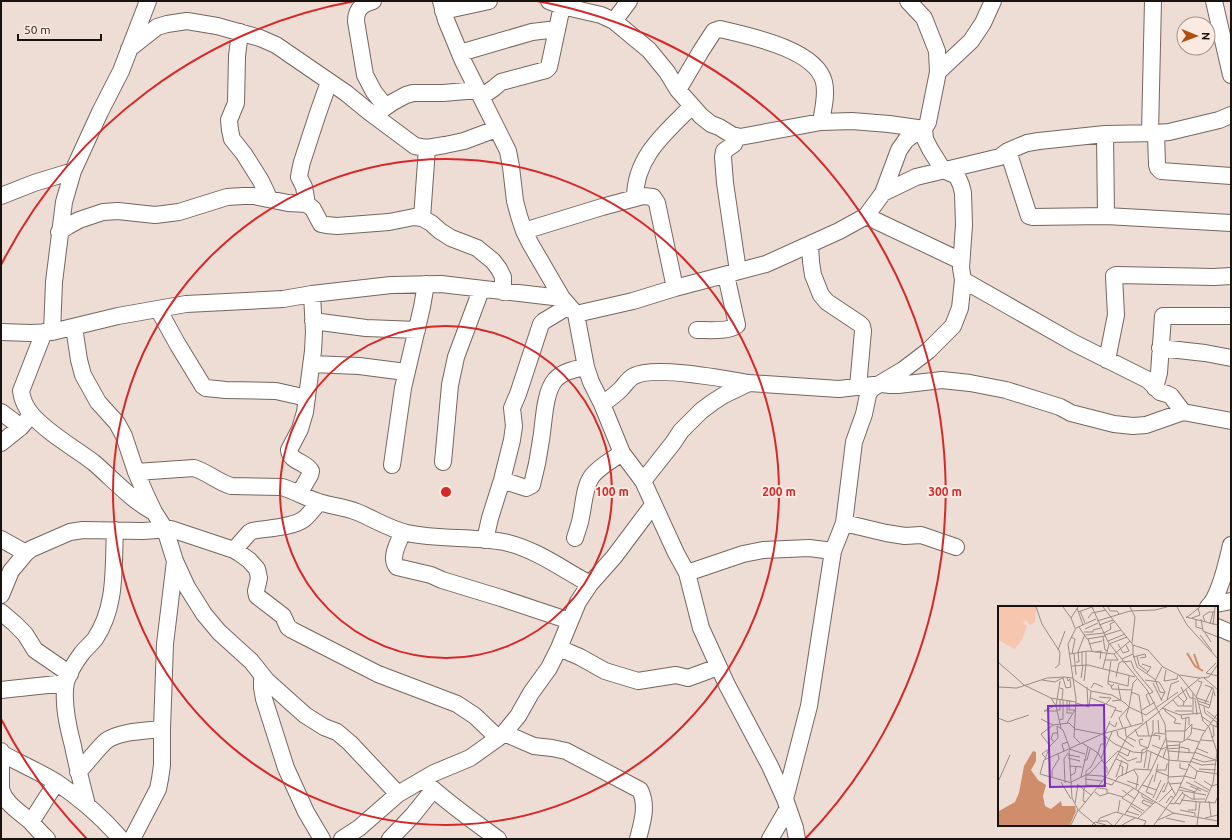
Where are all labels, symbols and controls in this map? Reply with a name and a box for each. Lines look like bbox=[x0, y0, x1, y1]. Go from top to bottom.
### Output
scale bar bbox=[18, 16, 101, 42]
north arrow bbox=[1176, 16, 1216, 56]
text: 50 m bbox=[24, 23, 51, 36]
text: N bbox=[1200, 32, 1212, 40]
centre of rings bbox=[439, 485, 453, 499]
text: 100 m bbox=[595, 485, 629, 498]
text: 200 m bbox=[762, 485, 796, 498]
text: 300 m bbox=[928, 485, 962, 498]
inset map bbox=[998, 606, 1218, 826]

